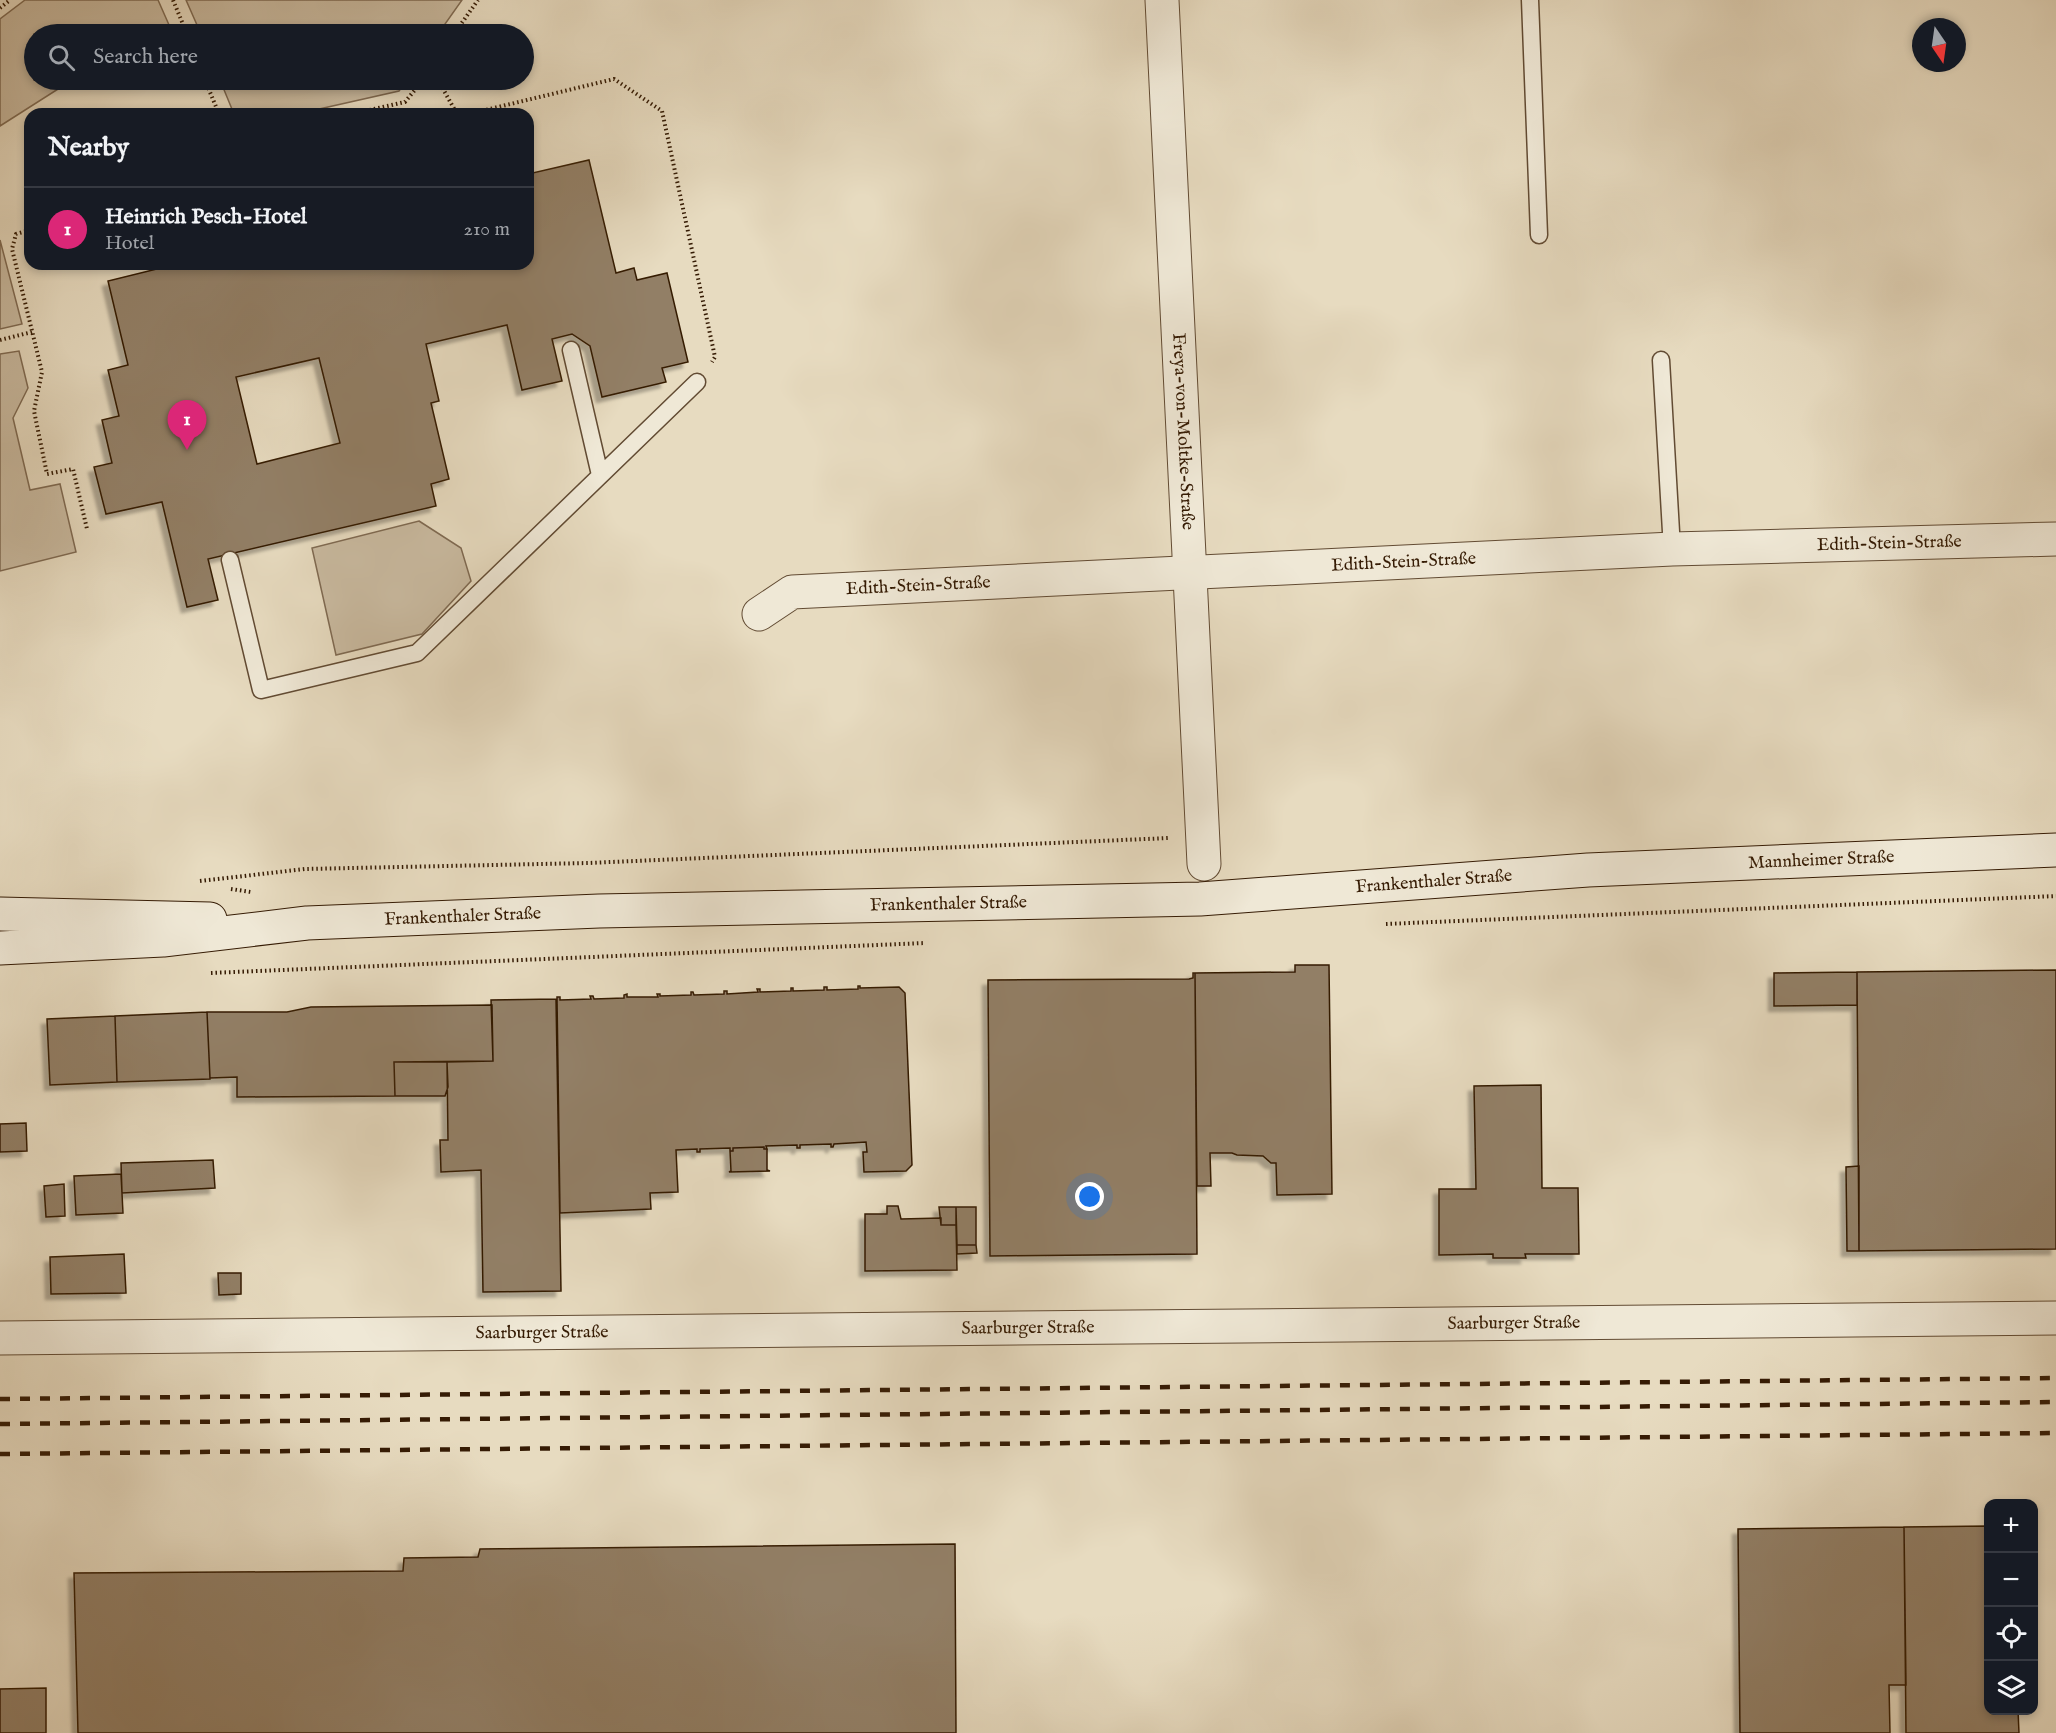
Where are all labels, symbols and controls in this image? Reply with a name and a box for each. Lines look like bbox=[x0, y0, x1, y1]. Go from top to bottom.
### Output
north arrow bbox=[1912, 18, 1966, 72]
search box bbox=[24, 24, 534, 90]
icon: search bbox=[45, 41, 78, 74]
text: Search here bbox=[93, 43, 198, 71]
text: Nearby bbox=[48, 131, 129, 164]
text: Heinrich Pesch-Hotel bbox=[105, 203, 307, 231]
text: 1 bbox=[64, 217, 71, 242]
text: 210 m bbox=[464, 217, 510, 242]
text: Hotel bbox=[105, 231, 154, 256]
street label: Freya-von-Moltke-Straße bbox=[1167, 332, 1199, 531]
pin: 1 bbox=[168, 400, 207, 450]
street label: Edith-Stein-Straße bbox=[1817, 530, 1962, 557]
street label: Edith-Stein-Straße bbox=[1331, 547, 1476, 577]
street label: Edith-Stein-Straße bbox=[845, 571, 991, 601]
street label: Mannheimer Straße bbox=[1747, 845, 1895, 875]
street label: Frankenthaler Straße bbox=[1355, 864, 1513, 899]
street label: Frankenthaler Straße bbox=[870, 891, 1027, 917]
street label: Frankenthaler Straße bbox=[384, 902, 542, 931]
your location bbox=[1075, 1182, 1104, 1211]
street label: Saarburger Straße bbox=[1447, 1311, 1580, 1335]
street label: Saarburger Straße bbox=[961, 1316, 1094, 1340]
street label: Saarburger Straße bbox=[475, 1321, 609, 1345]
map controls bbox=[1984, 1499, 2038, 1715]
button: + bbox=[1984, 1499, 2038, 1553]
button: − bbox=[1984, 1553, 2038, 1607]
button: locate bbox=[1984, 1607, 2038, 1661]
button: layers bbox=[1984, 1661, 2038, 1715]

